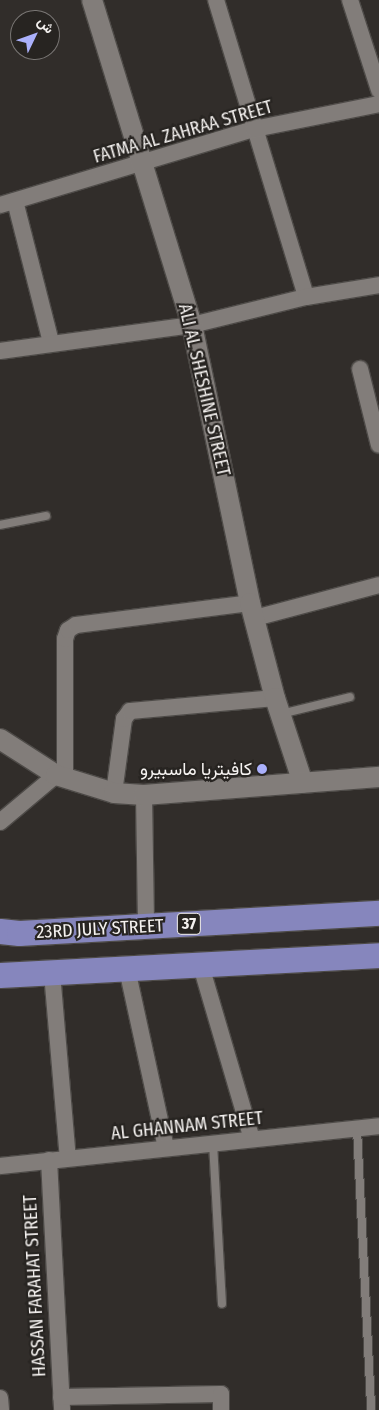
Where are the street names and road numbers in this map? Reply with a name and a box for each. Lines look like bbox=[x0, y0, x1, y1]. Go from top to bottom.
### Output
street label: FATMA AL ZAHRAA STREET bbox=[91, 96, 275, 168]
street label: ALI AL SHESHINE STREET bbox=[174, 302, 234, 478]
road number: 37 bbox=[176, 911, 202, 938]
street label: 23RD JULY STREET bbox=[36, 915, 164, 943]
street label: AL GHANNAM STREET bbox=[110, 1107, 264, 1145]
street label: HASSAN FARAHAT STREET bbox=[19, 1194, 51, 1378]

